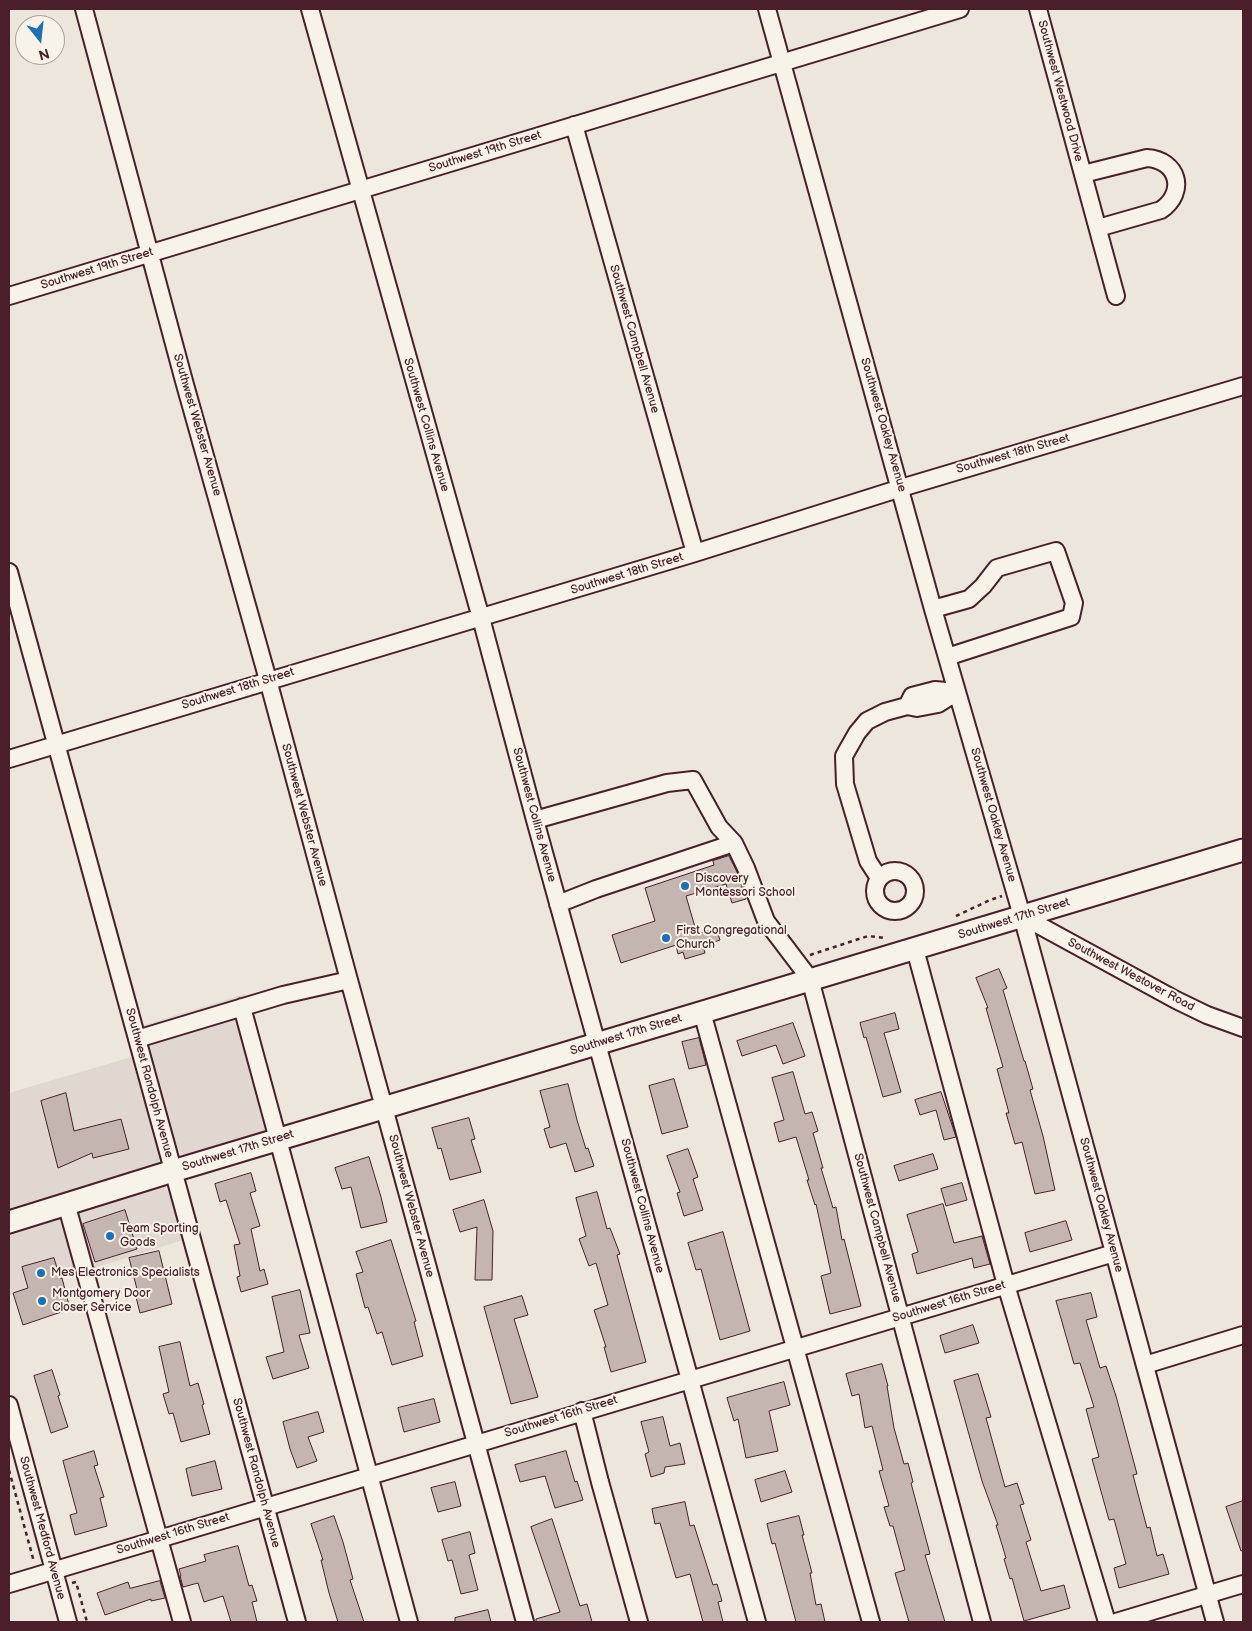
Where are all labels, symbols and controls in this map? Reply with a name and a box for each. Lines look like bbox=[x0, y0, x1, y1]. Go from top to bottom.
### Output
north arrow bbox=[15, 15, 65, 65]
street label: Southwest Westwood Drive bbox=[1034, 19, 1086, 163]
text: N bbox=[37, 44, 51, 64]
street label: Southwest 19th Street bbox=[427, 128, 543, 176]
street label: Southwest 19th Street bbox=[39, 245, 155, 293]
street label: Southwest Campbell Avenue bbox=[606, 263, 662, 415]
street label: Southwest Webster Avenue bbox=[170, 352, 224, 498]
street label: Southwest Collins Avenue bbox=[400, 356, 452, 494]
street label: Southwest Oakley Avenue bbox=[857, 356, 909, 494]
street label: Southwest 18th Street bbox=[955, 431, 1071, 477]
street label: Southwest 18th Street bbox=[569, 550, 685, 598]
street label: Southwest 18th Street bbox=[180, 665, 296, 713]
street label: Southwest Webster Avenue bbox=[278, 742, 330, 888]
street label: Southwest Collins Avenue bbox=[509, 746, 559, 884]
street label: Southwest Oakley Avenue bbox=[967, 746, 1019, 884]
place label: Discovery Montessori School bbox=[695, 872, 795, 900]
marker: Discovery Montessori School bbox=[679, 880, 691, 892]
street label: Southwest 17th Street bbox=[956, 895, 1072, 943]
place label: First Congregational Church bbox=[676, 924, 787, 952]
marker: First Congregational Church bbox=[660, 932, 672, 944]
street label: Southwest Westover Road bbox=[1065, 935, 1197, 1015]
street label: Southwest Randolph Avenue bbox=[122, 1007, 176, 1159]
street label: Southwest 17th Street bbox=[568, 1011, 684, 1059]
street label: Southwest 17th Street bbox=[180, 1127, 296, 1175]
street label: Southwest Webster Avenue bbox=[385, 1133, 437, 1279]
street label: Southwest Oakley Avenue bbox=[1076, 1136, 1126, 1274]
street label: Southwest Collins Avenue bbox=[617, 1137, 667, 1275]
street label: Southwest Campbell Avenue bbox=[850, 1152, 904, 1304]
place label: Team Sporting Goods bbox=[120, 1222, 199, 1250]
marker: Team Sporting Goods bbox=[104, 1230, 116, 1242]
place label: Mes Electronics Specialists bbox=[51, 1266, 200, 1280]
marker: Mes Electronics Specialists bbox=[35, 1267, 47, 1279]
street label: Southwest 16th Street bbox=[891, 1278, 1007, 1326]
place label: Montgomery Door Closer Service bbox=[52, 1287, 150, 1315]
marker: Montgomery Door Closer Service bbox=[36, 1295, 48, 1307]
street label: Southwest 16th Street bbox=[503, 1393, 619, 1441]
street label: Southwest Randolph Avenue bbox=[229, 1397, 283, 1549]
street label: Southwest Medford Avenue bbox=[16, 1455, 68, 1601]
street label: Southwest 16th Street bbox=[115, 1510, 231, 1558]

